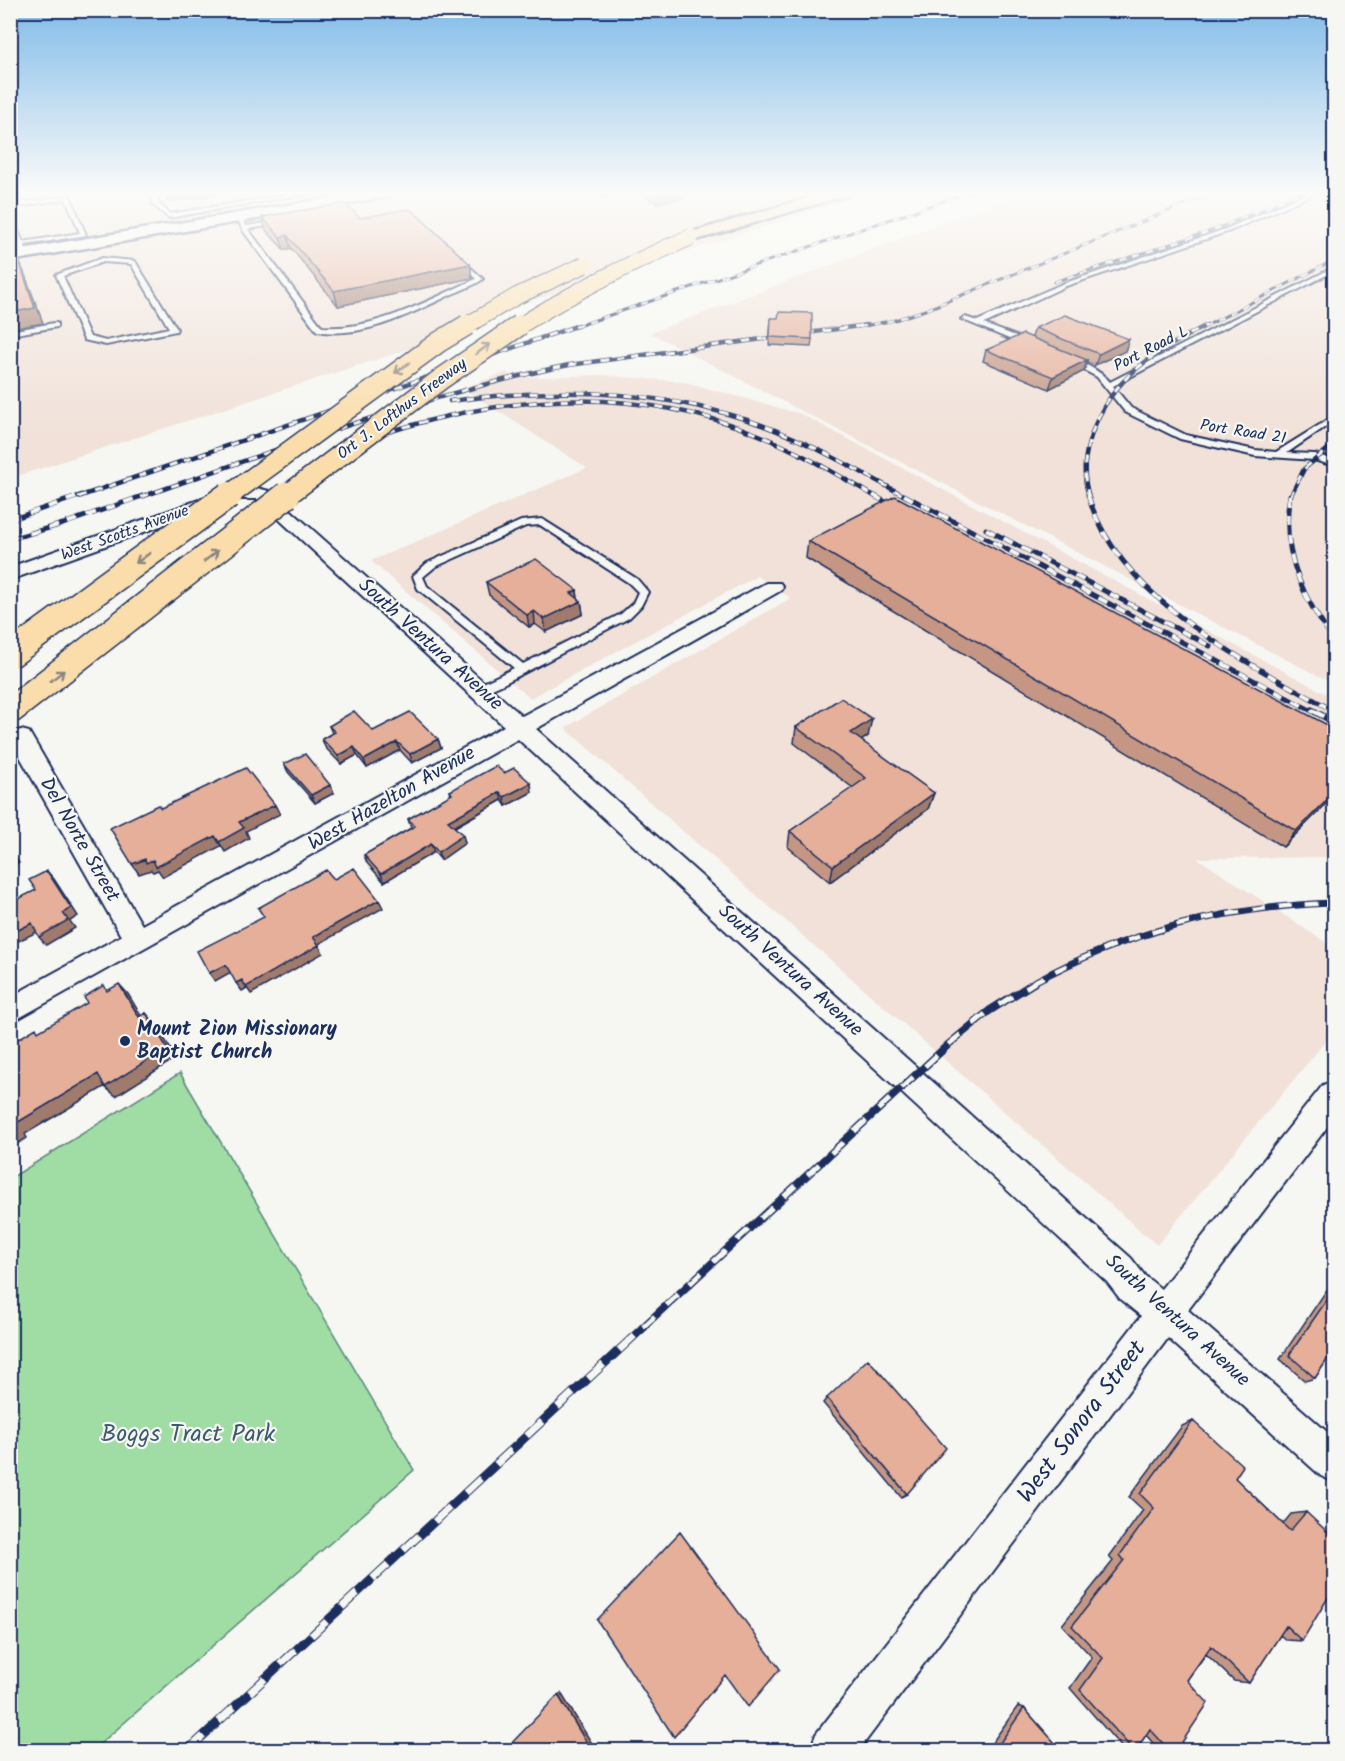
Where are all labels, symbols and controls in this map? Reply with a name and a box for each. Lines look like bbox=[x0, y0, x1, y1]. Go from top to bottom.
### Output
street label: Port Road L bbox=[1109, 319, 1193, 379]
one-way arrow bbox=[474, 343, 491, 355]
street label: Ort J. Lofthus Freeway bbox=[332, 351, 473, 466]
one-way arrow bbox=[394, 362, 410, 374]
street label: Port Road 21 bbox=[1198, 413, 1288, 451]
street label: West Scotts Avenue bbox=[57, 498, 193, 568]
one-way arrow bbox=[202, 549, 218, 562]
one-way arrow bbox=[136, 552, 152, 564]
street label: South Ventura Avenue bbox=[350, 571, 510, 719]
one-way arrow bbox=[48, 669, 64, 682]
street label: West Hazelton Avenue bbox=[302, 738, 482, 860]
street label: Del Norte Street bbox=[30, 772, 128, 909]
street label: South Ventura Avenue bbox=[710, 897, 870, 1045]
place label: Mount Zion Missionary Baptist Church bbox=[137, 1014, 338, 1069]
marker: Mount Zion Missionary Baptist Church bbox=[118, 1034, 132, 1048]
street label: South Ventura Avenue bbox=[1097, 1247, 1257, 1395]
street label: West Sonora Street bbox=[1008, 1332, 1157, 1512]
park label: Boggs Tract Park bbox=[101, 1415, 276, 1454]

